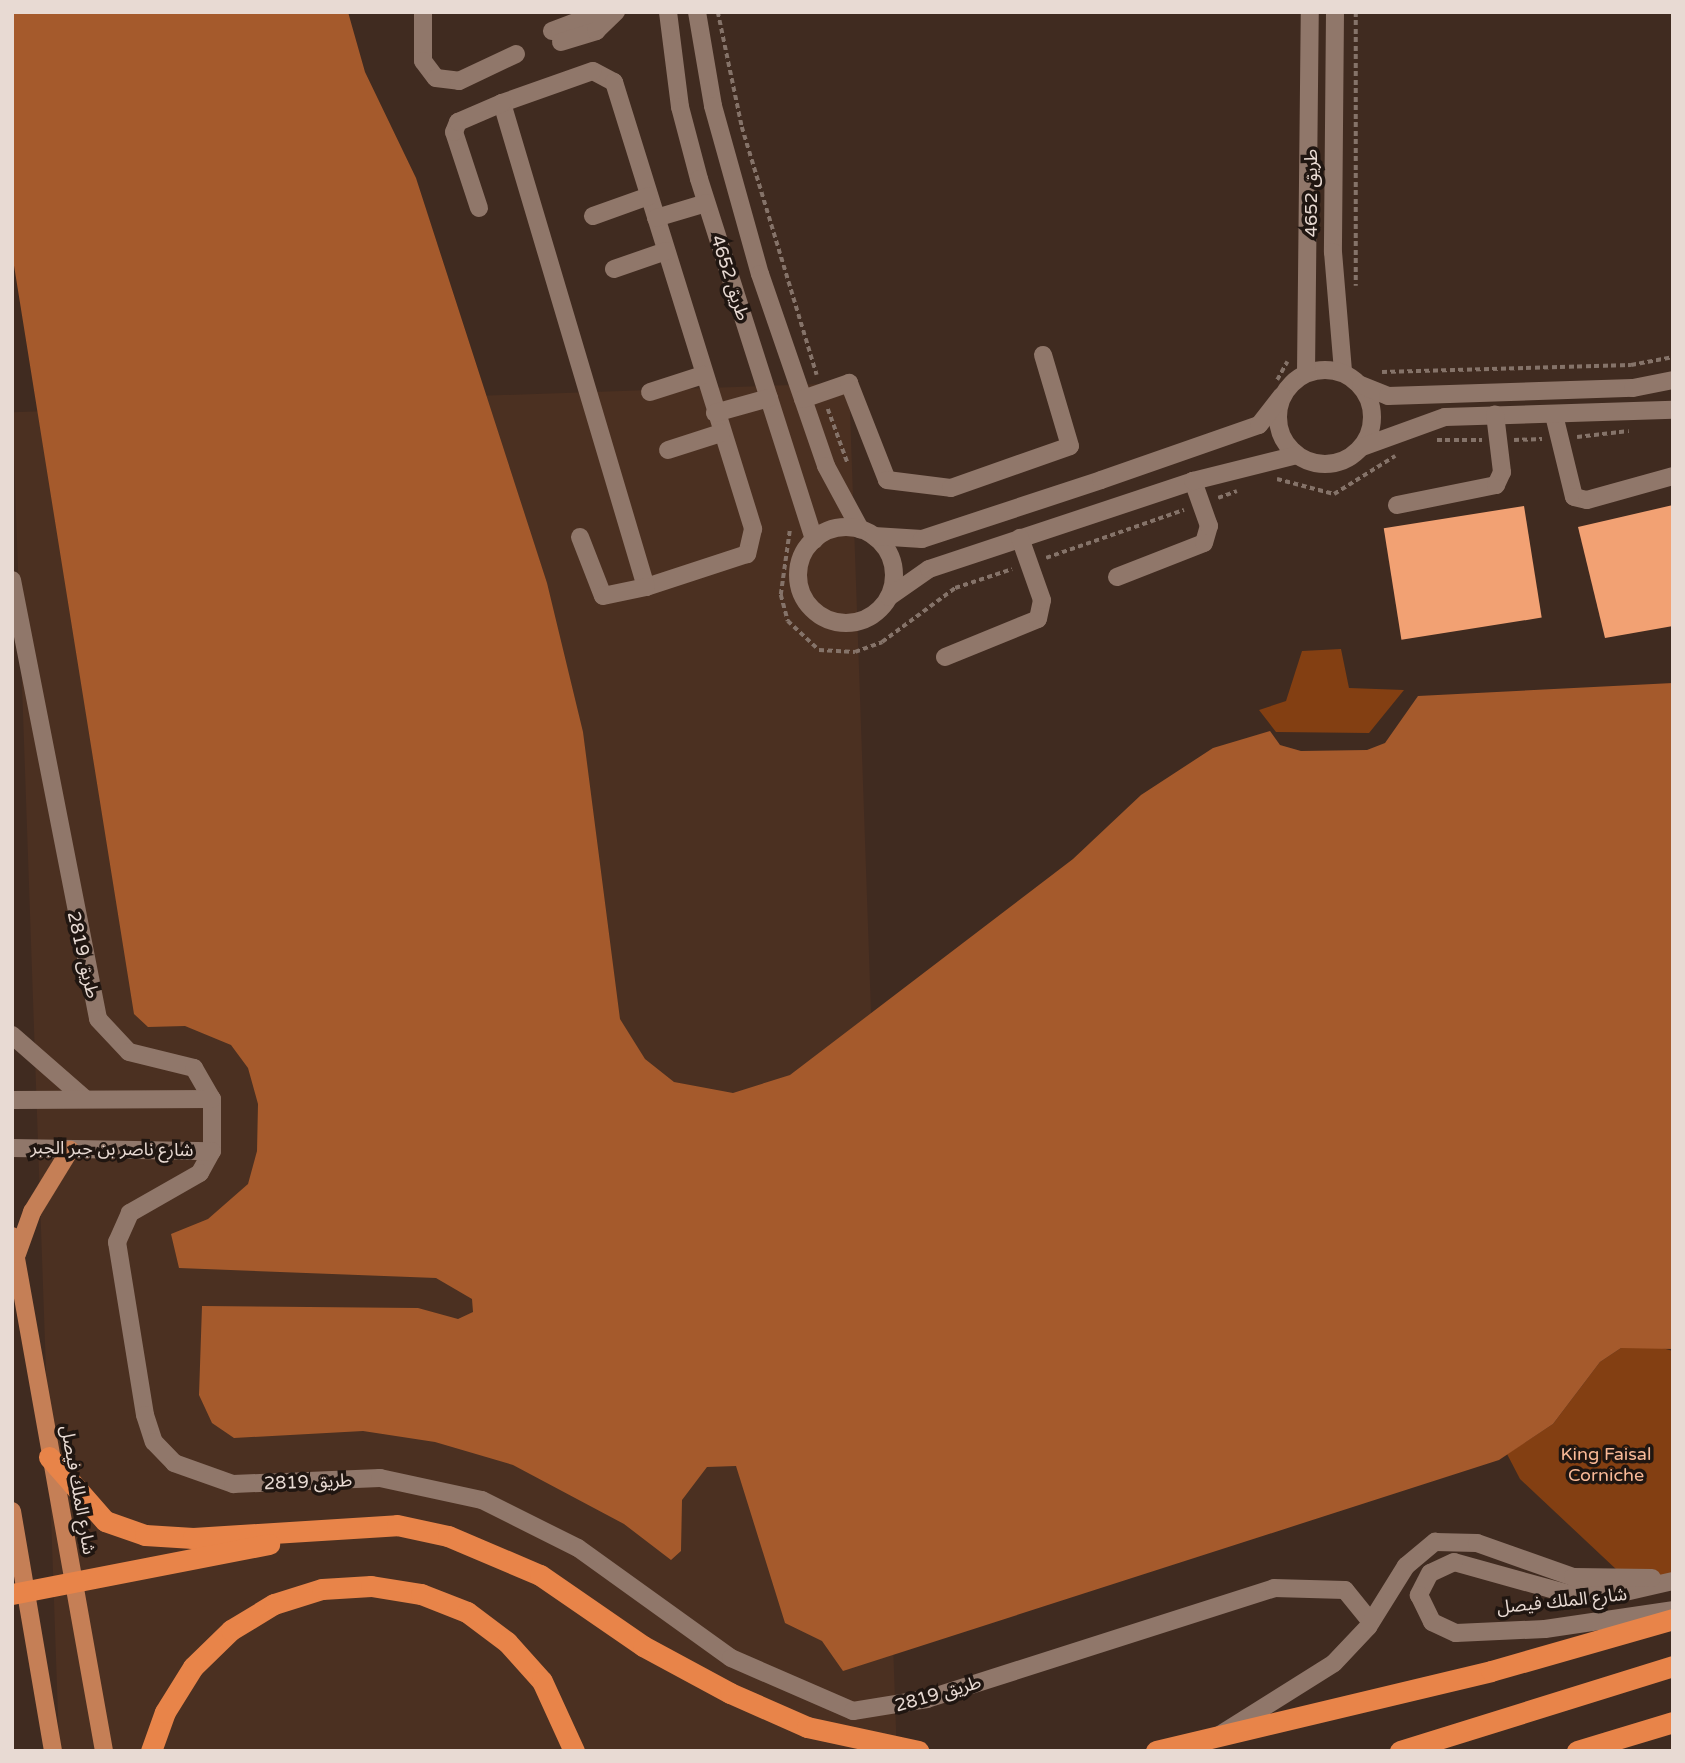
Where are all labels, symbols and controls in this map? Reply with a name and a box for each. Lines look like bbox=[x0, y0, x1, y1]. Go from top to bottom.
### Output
street label: طريق 4652 bbox=[1300, 149, 1322, 237]
street label: طريق 4652 bbox=[706, 233, 754, 323]
street label: طريق 2819 bbox=[63, 909, 103, 1001]
street label: شارع ناصر بن جبر الجبر bbox=[30, 1137, 194, 1161]
street label: شارع الملك فيصل bbox=[56, 1424, 100, 1556]
park label: King Faisal Corniche bbox=[1561, 1444, 1651, 1486]
street label: طريق 2819 bbox=[263, 1470, 353, 1494]
street label: شارع الملك فيصل bbox=[1496, 1583, 1628, 1619]
street label: طريق 2819 bbox=[892, 1671, 984, 1717]

